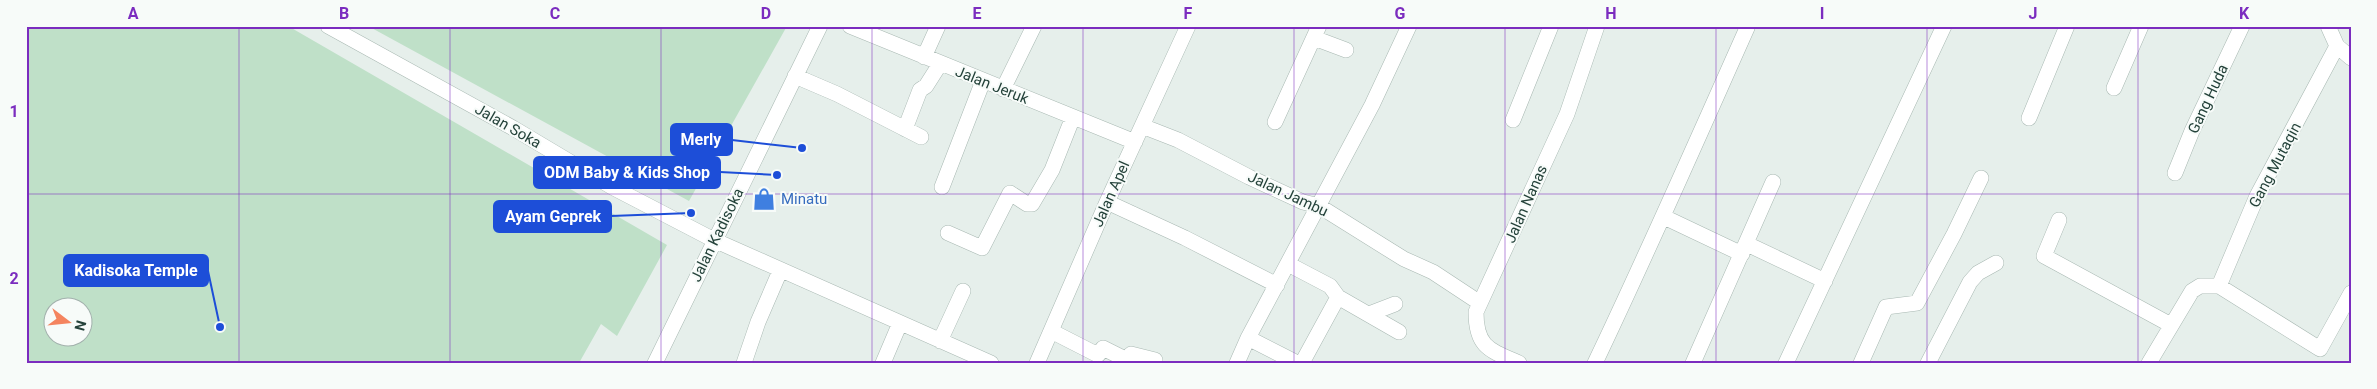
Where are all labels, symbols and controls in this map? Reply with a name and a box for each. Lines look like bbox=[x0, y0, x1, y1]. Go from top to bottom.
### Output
text: A bbox=[128, 4, 139, 23]
text: B bbox=[339, 4, 349, 23]
text: C bbox=[550, 4, 560, 23]
text: D bbox=[761, 4, 771, 23]
text: E bbox=[973, 4, 982, 23]
text: F bbox=[1184, 4, 1193, 23]
text: G bbox=[1395, 4, 1406, 23]
text: H bbox=[1605, 4, 1617, 23]
text: I bbox=[1820, 4, 1824, 23]
text: J bbox=[2029, 4, 2037, 23]
text: K bbox=[2239, 4, 2250, 23]
street label: Gang Huda bbox=[2184, 61, 2232, 137]
street label: Jalan Jeruk bbox=[953, 62, 1032, 108]
street label: Jalan Soka bbox=[472, 100, 544, 152]
text: 1 bbox=[9, 102, 19, 121]
street label: Gang Mutaqin bbox=[2245, 119, 2305, 211]
callout: Merly bbox=[671, 124, 732, 155]
text: Merly bbox=[681, 130, 722, 149]
callout: ODM Baby & Kids Shop bbox=[534, 157, 720, 188]
street label: Jalan Apel bbox=[1089, 158, 1133, 230]
street label: Jalan Nanas bbox=[1501, 162, 1551, 246]
text: ODM Baby & Kids Shop bbox=[544, 163, 710, 182]
street label: Jalan Jambu bbox=[1245, 168, 1331, 220]
street label: Jalan Kadisoka bbox=[687, 185, 747, 285]
shop icon: Minatu bbox=[751, 186, 777, 212]
place label: Minatu bbox=[781, 190, 827, 208]
callout: Ayam Geprek bbox=[494, 201, 611, 232]
text: Ayam Geprek bbox=[505, 207, 602, 226]
callout: Kadisoka Temple bbox=[64, 255, 208, 286]
text: Kadisoka Temple bbox=[74, 261, 198, 280]
text: 2 bbox=[9, 269, 19, 288]
north arrow bbox=[42, 296, 92, 346]
text: N bbox=[71, 319, 90, 333]

